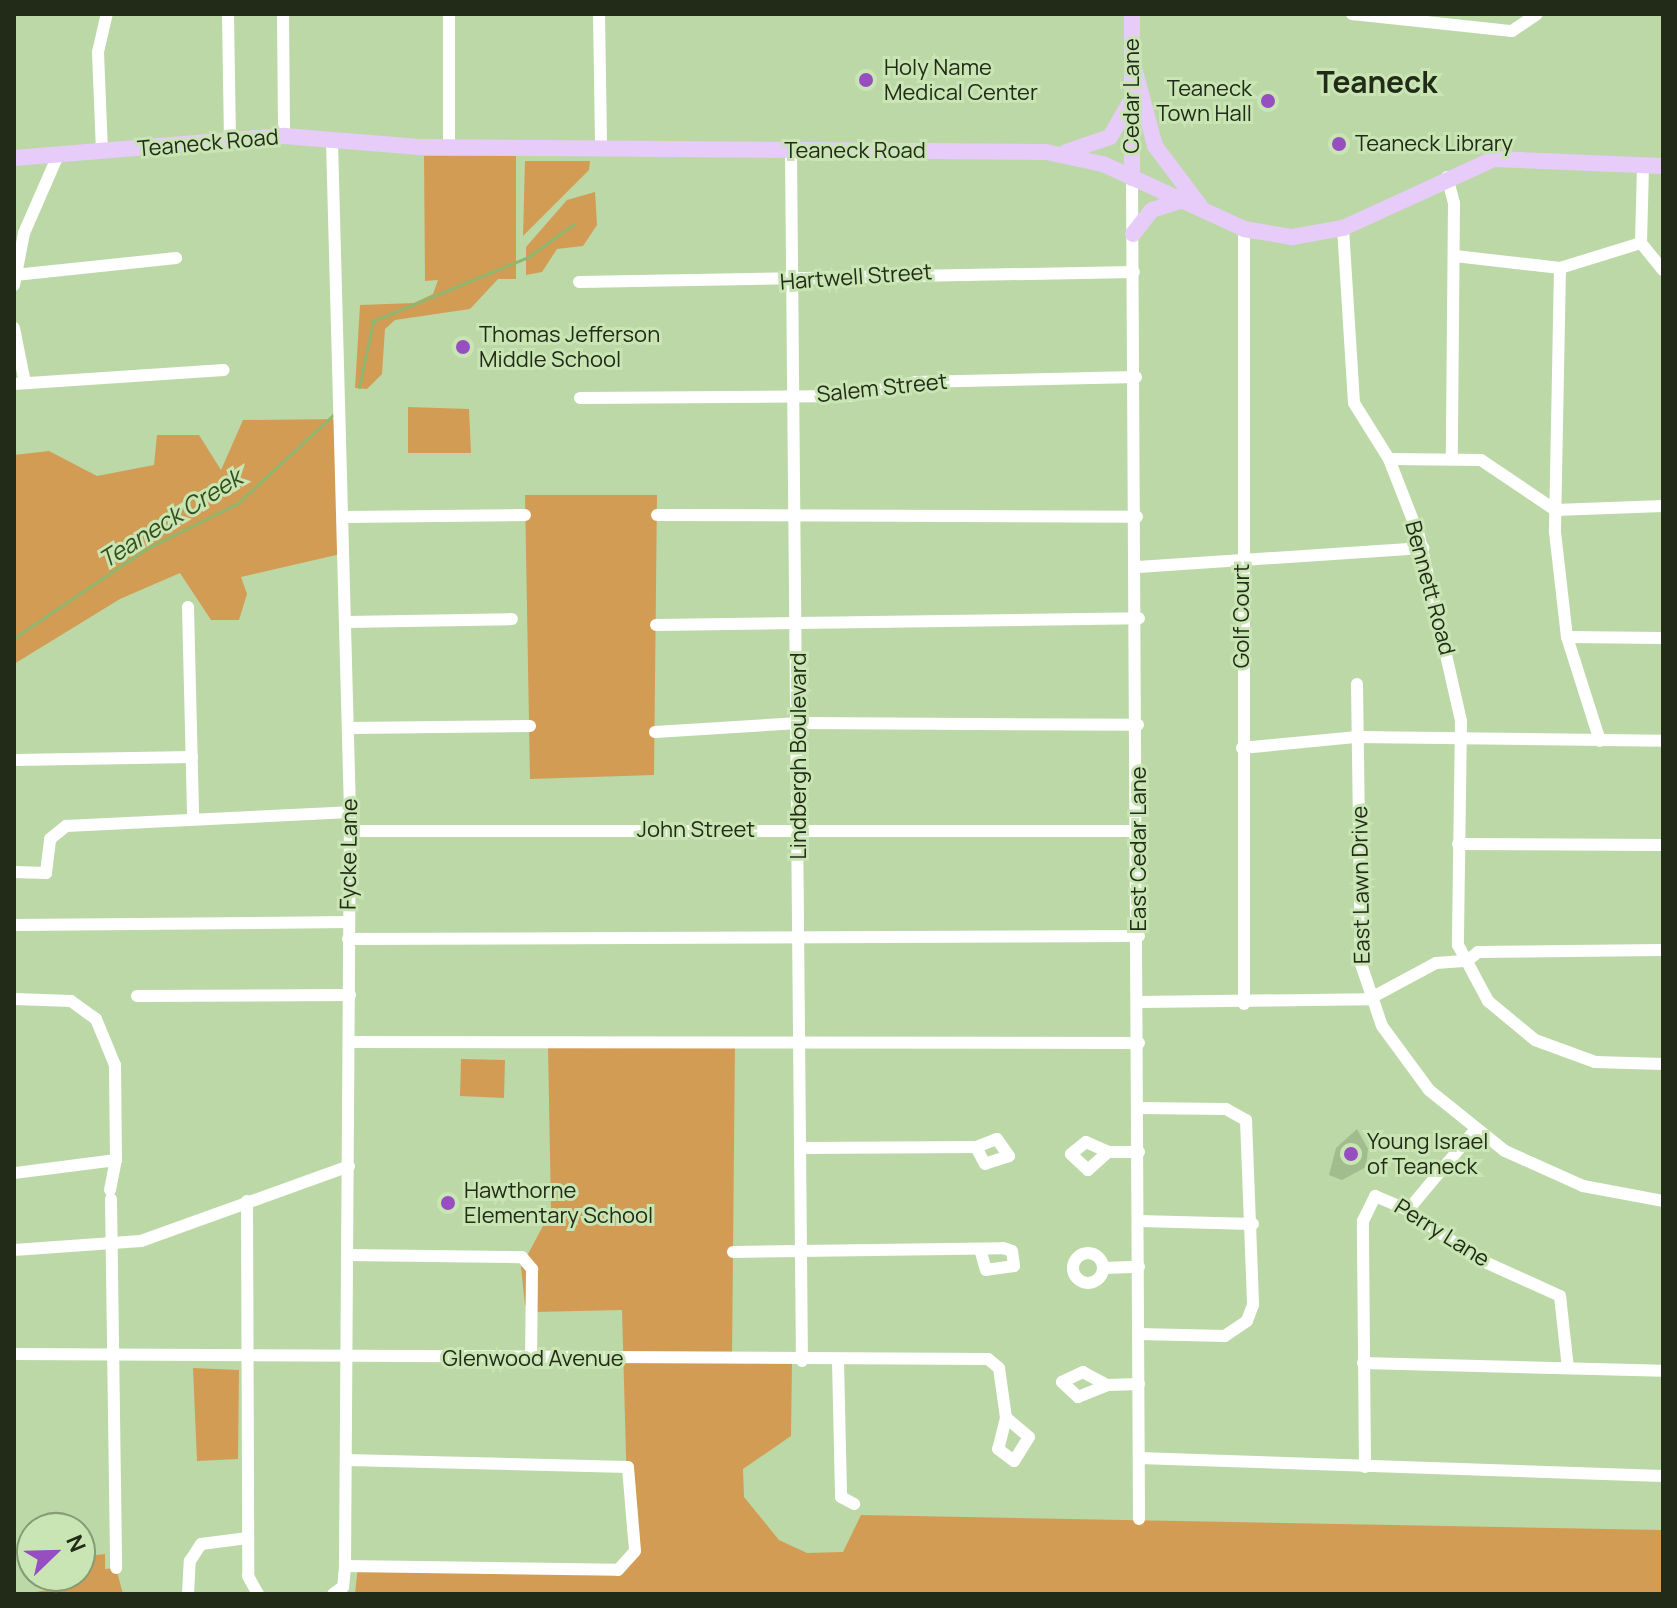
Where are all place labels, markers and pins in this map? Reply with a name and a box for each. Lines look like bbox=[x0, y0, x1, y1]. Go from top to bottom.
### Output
place label: Holy Name Medical Center bbox=[884, 54, 1038, 106]
marker: Holy Name Medical Center bbox=[855, 69, 877, 91]
place label: Teaneck Town Hall bbox=[1156, 75, 1252, 126]
marker: Teaneck Town Hall bbox=[1259, 92, 1277, 110]
place label: Teaneck Library bbox=[1355, 131, 1513, 157]
marker: Teaneck Library bbox=[1330, 135, 1348, 153]
place label: Thomas Jefferson Middle School bbox=[479, 321, 660, 372]
marker: Thomas Jefferson Middle School bbox=[454, 338, 472, 356]
place label: Young Israel of Teaneck bbox=[1367, 1128, 1488, 1180]
marker: Young Israel of Teaneck bbox=[1342, 1145, 1360, 1163]
place label: Hawthorne Elementary School bbox=[464, 1177, 653, 1228]
marker: Hawthorne Elementary School bbox=[439, 1194, 457, 1212]

